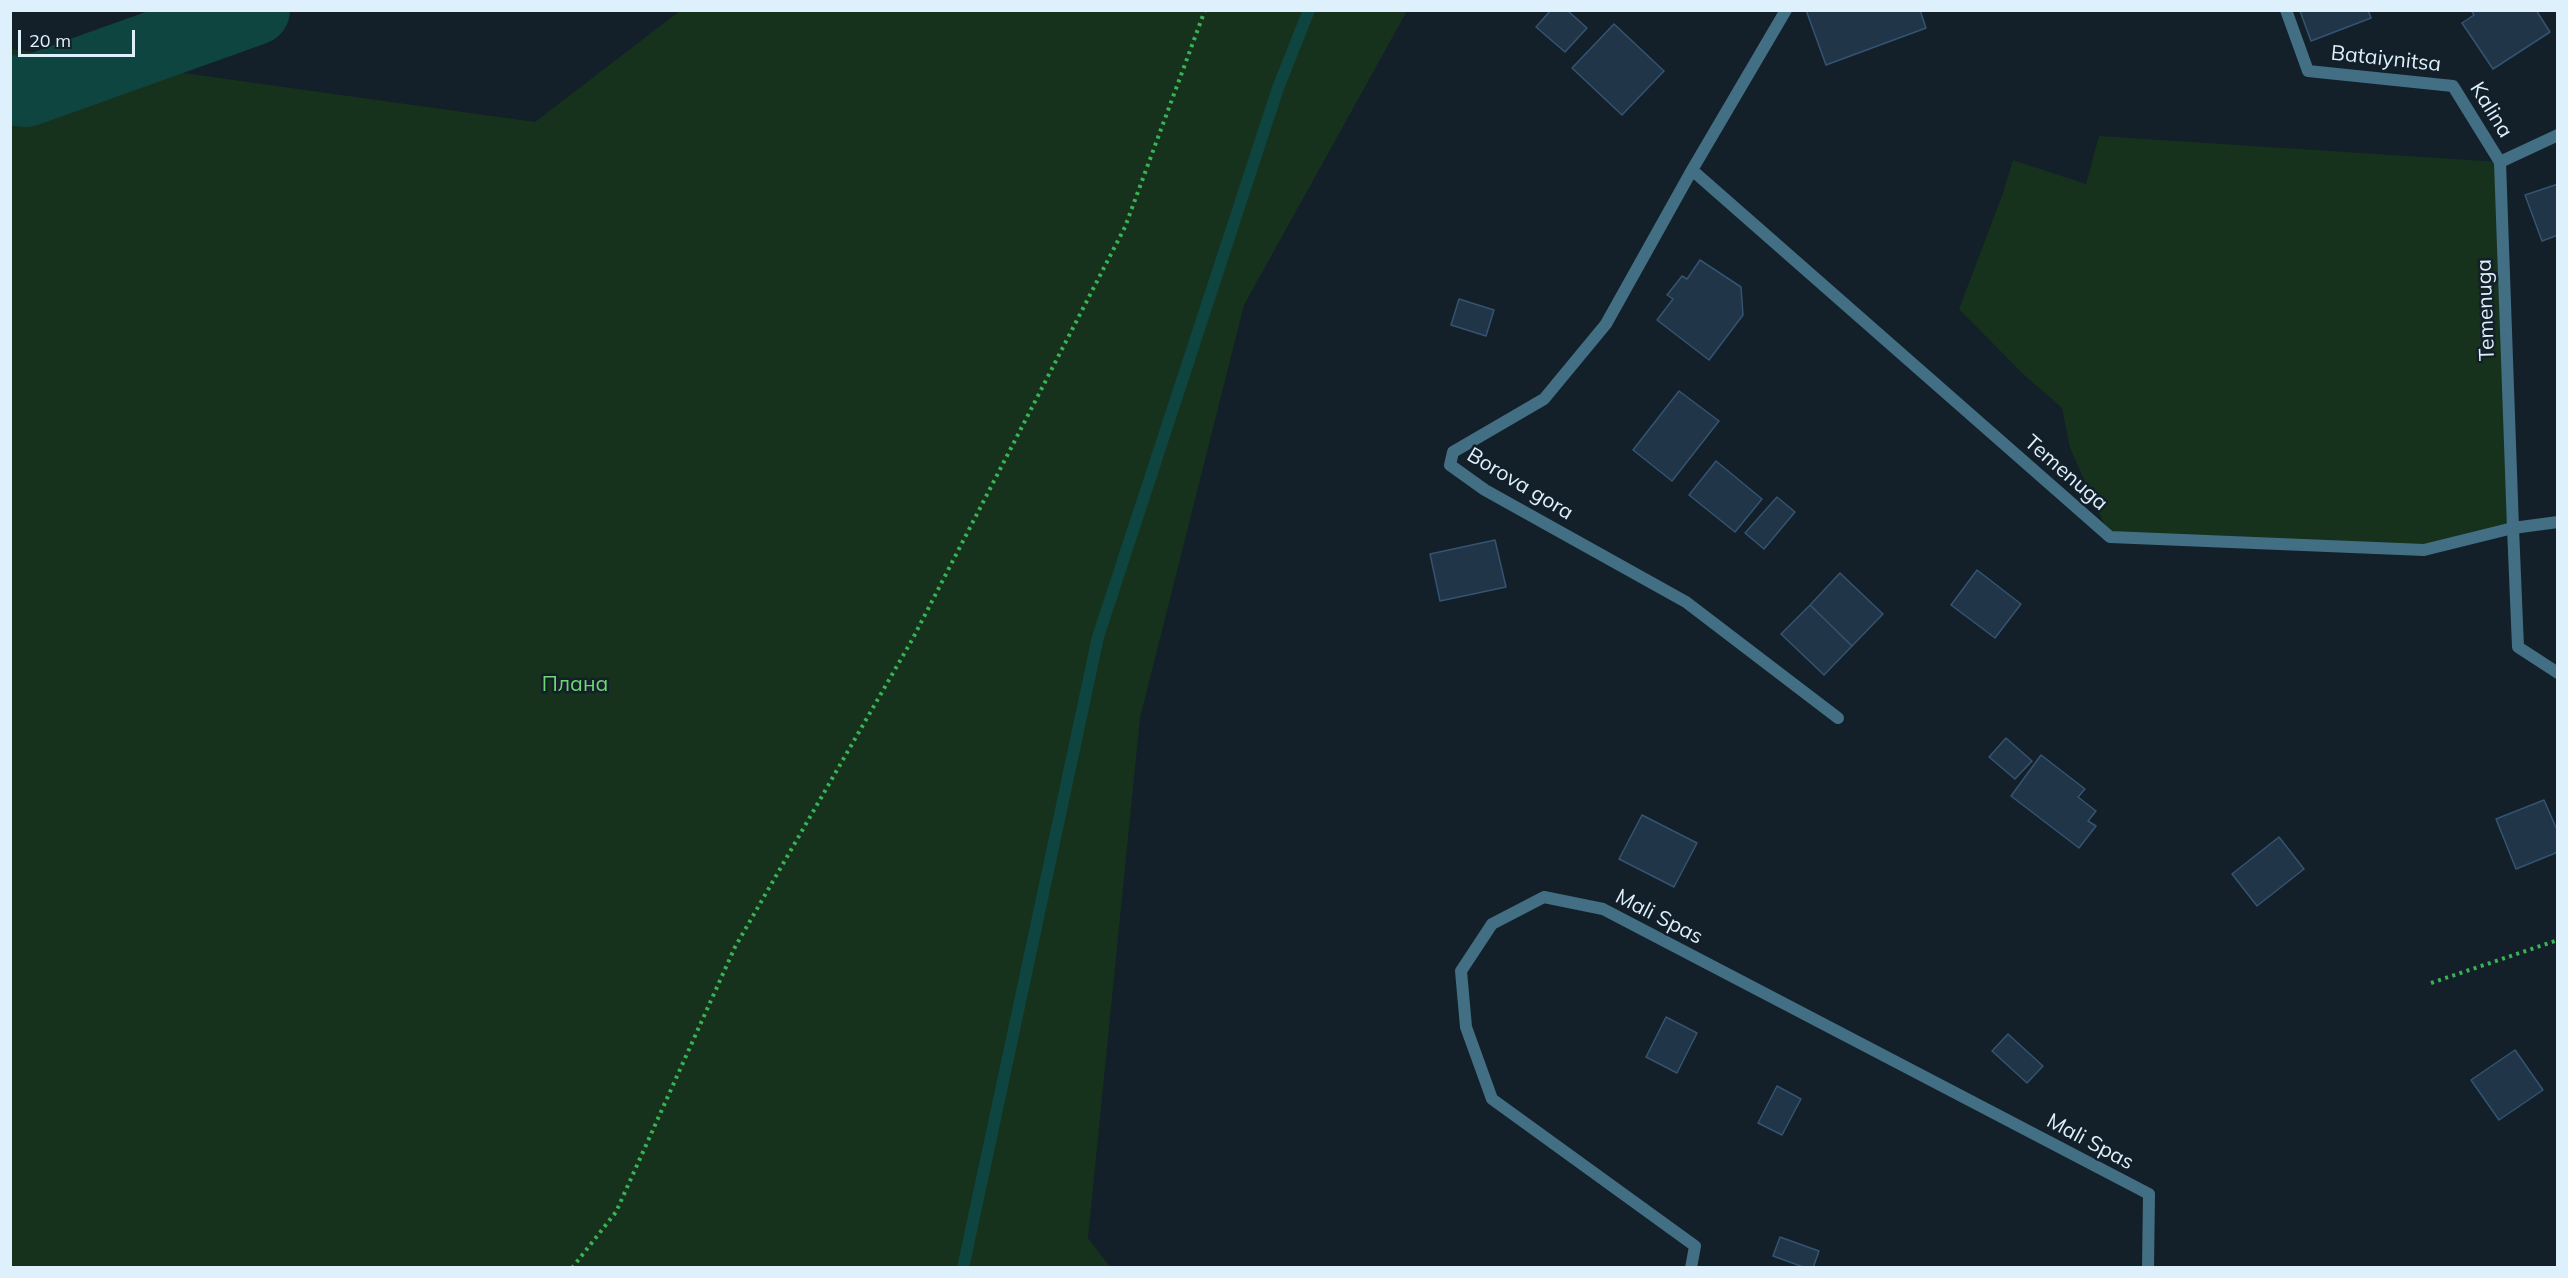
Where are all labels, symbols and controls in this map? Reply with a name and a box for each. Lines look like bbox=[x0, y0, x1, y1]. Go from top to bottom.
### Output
scale bar bbox=[21, 18, 138, 56]
text: 20 m bbox=[29, 29, 71, 52]
street label: Bataiynitsa bbox=[2330, 41, 2442, 77]
street label: Kalina bbox=[2464, 78, 2518, 142]
street label: Temenuga bbox=[2472, 259, 2500, 361]
street label: Temenuga bbox=[2019, 430, 2113, 516]
street label: Borova gora bbox=[1462, 442, 1578, 526]
park label: Плана bbox=[542, 672, 608, 698]
street label: Mali Spas bbox=[1611, 884, 1707, 950]
street label: Mali Spas bbox=[2042, 1109, 2138, 1175]

